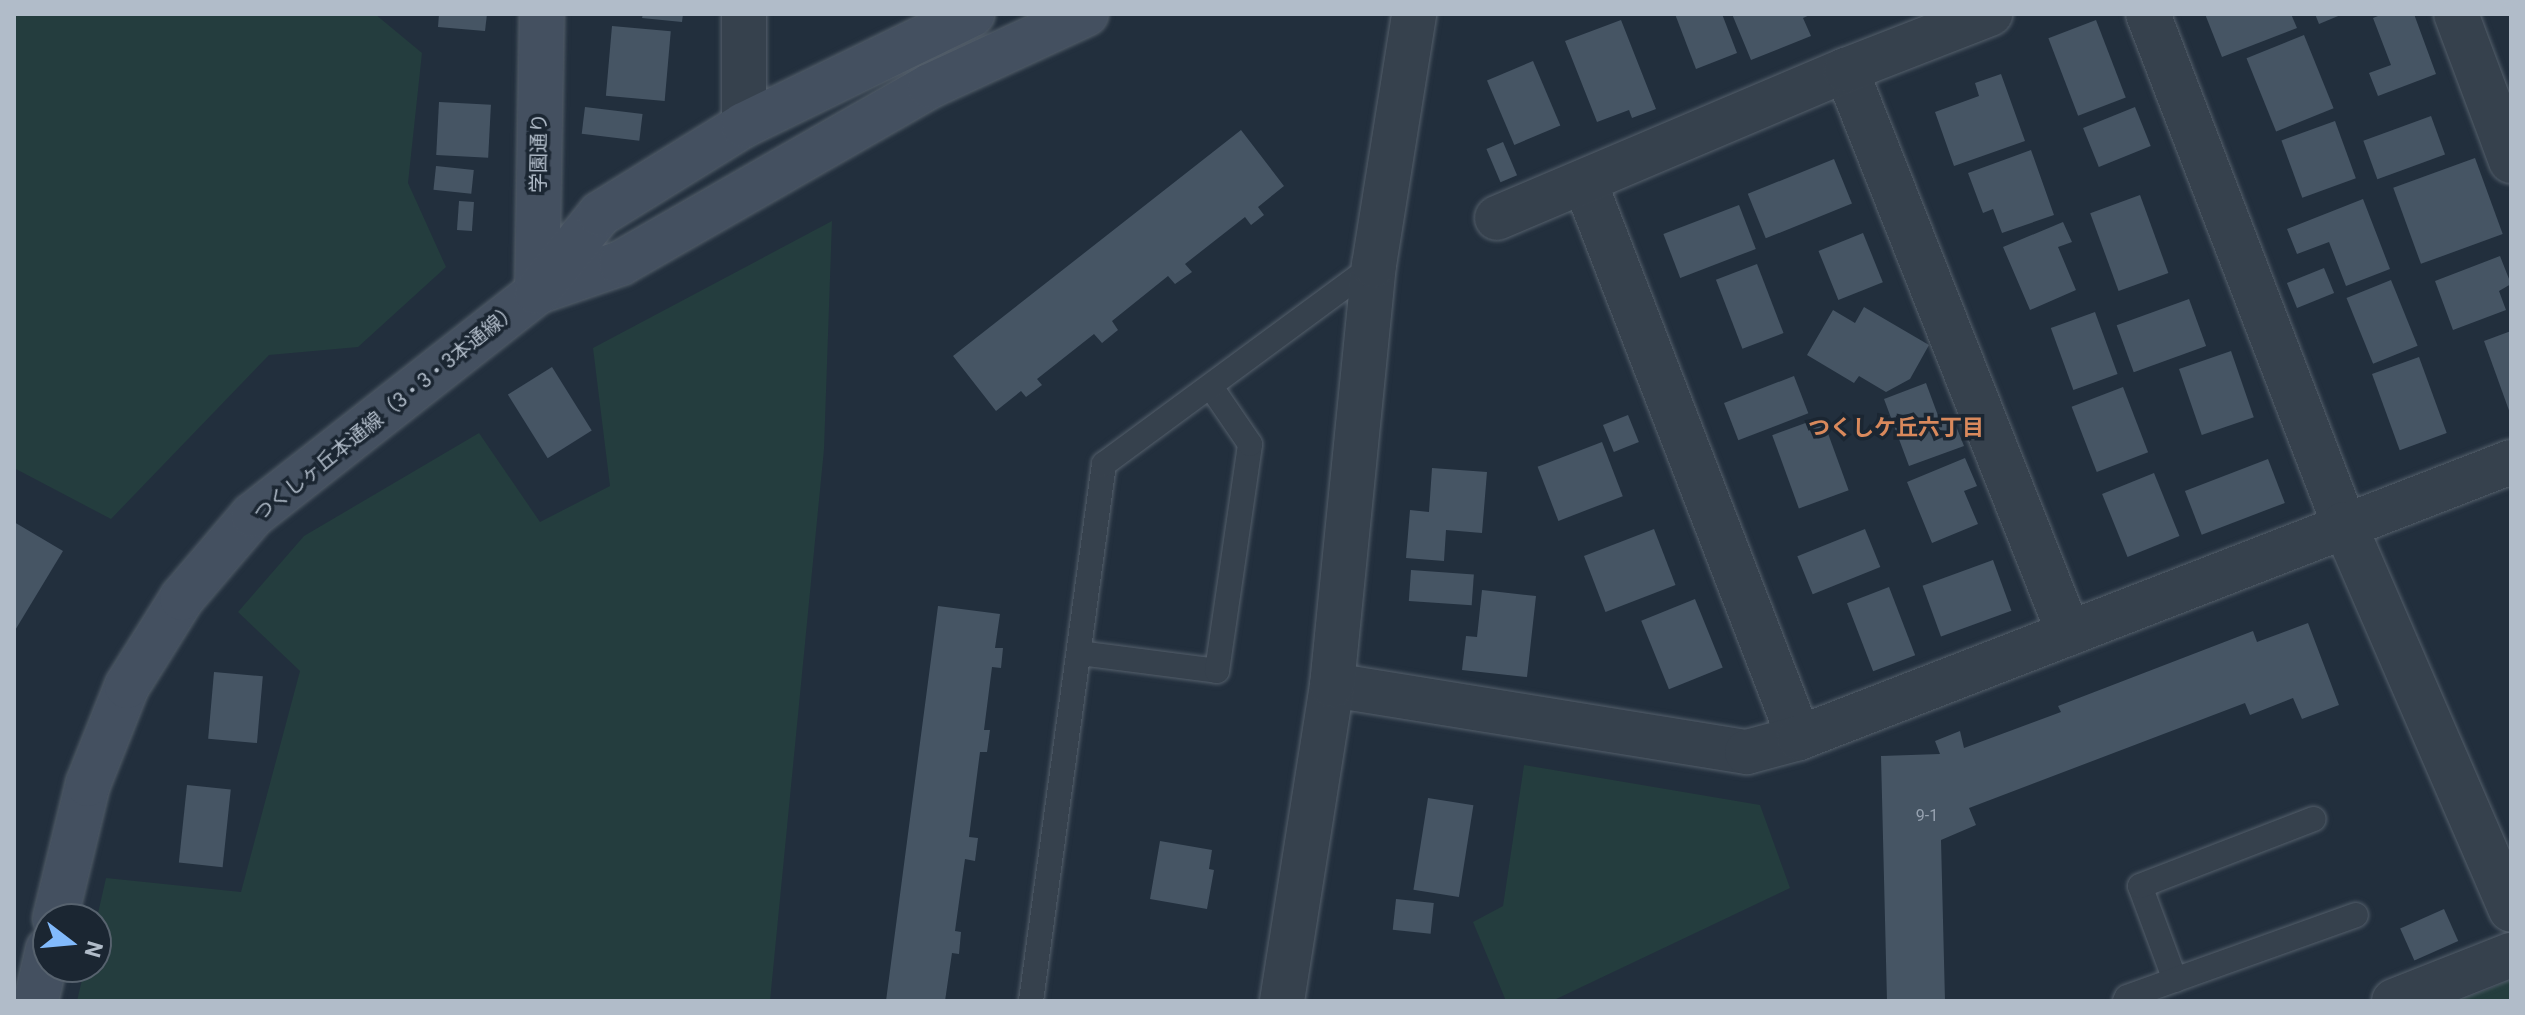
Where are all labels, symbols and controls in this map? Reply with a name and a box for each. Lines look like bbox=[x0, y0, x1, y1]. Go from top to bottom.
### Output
street label: 学園通り bbox=[526, 113, 552, 193]
street label: つくしヶ丘本通線（3・3・3本通線） bbox=[249, 298, 523, 526]
district label: つくしケ丘六丁目 bbox=[1808, 415, 1984, 441]
house number: 9-1 bbox=[1916, 806, 1938, 826]
north arrow bbox=[32, 903, 112, 983]
text: N bbox=[79, 938, 108, 960]

